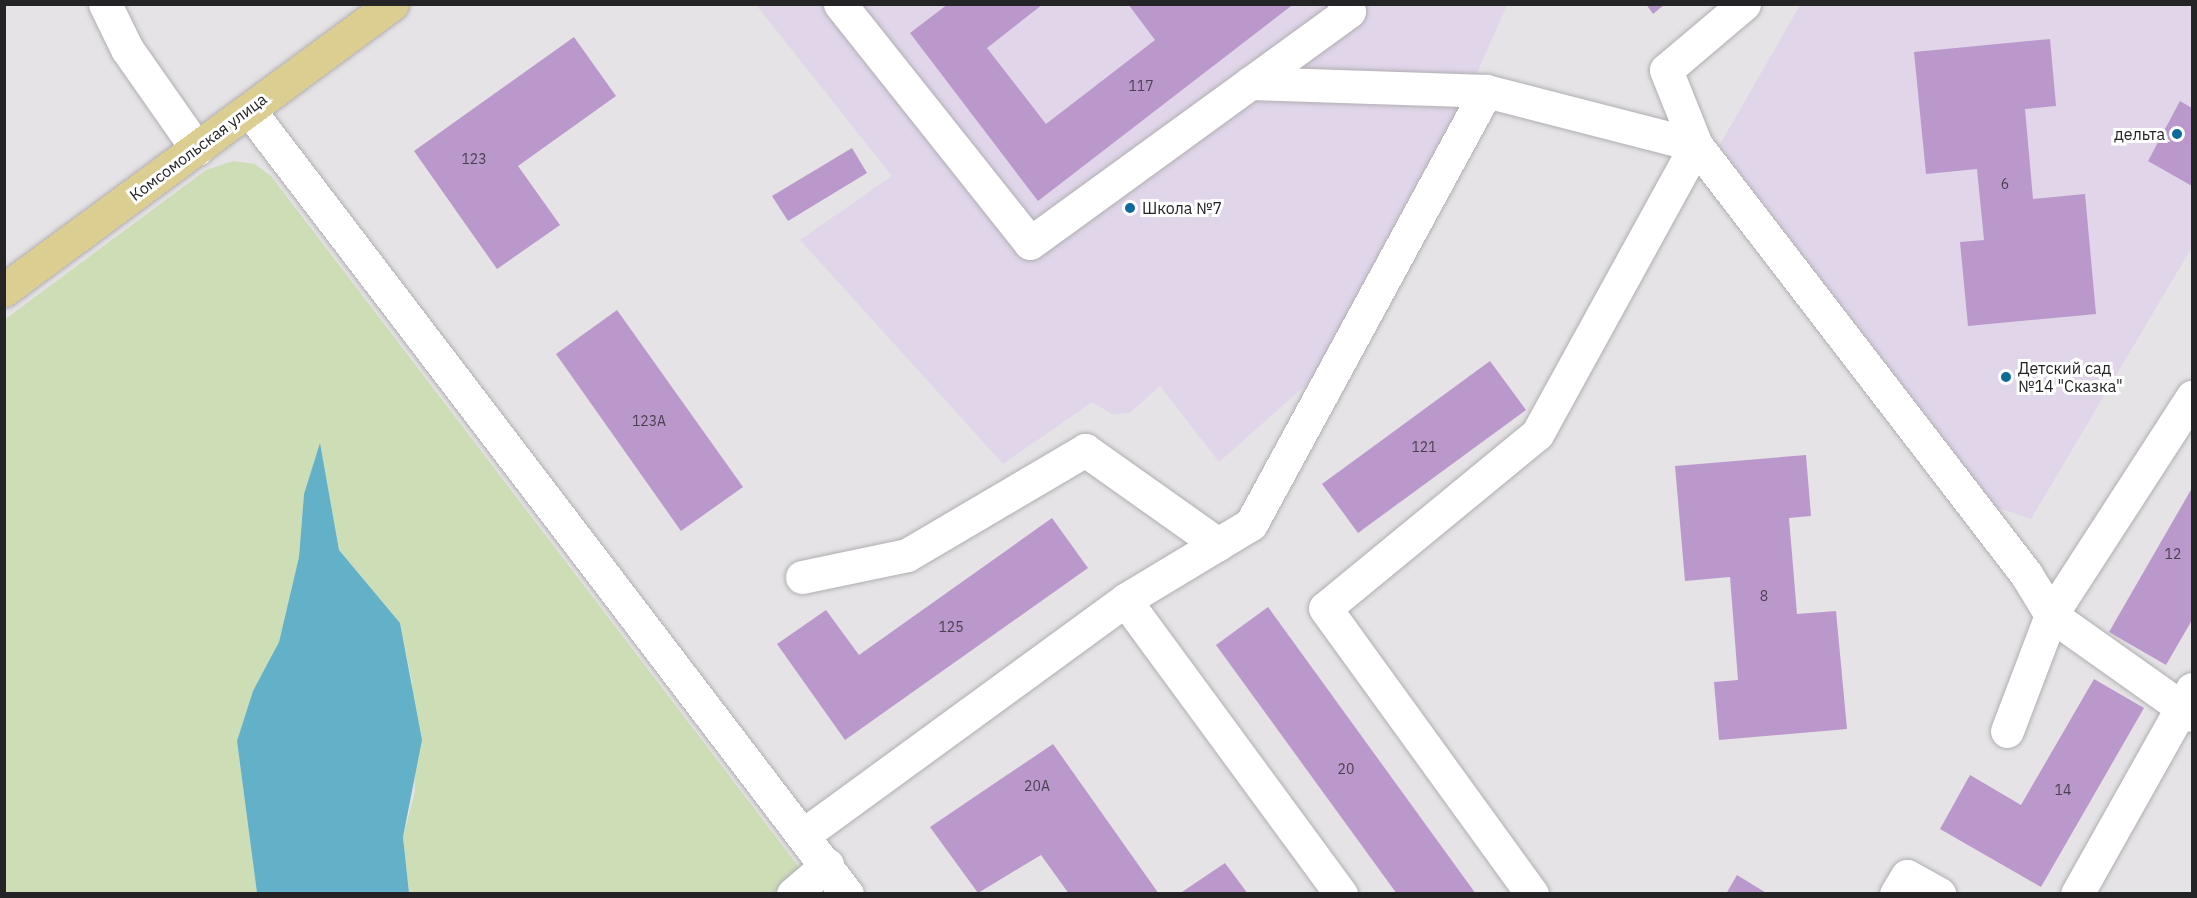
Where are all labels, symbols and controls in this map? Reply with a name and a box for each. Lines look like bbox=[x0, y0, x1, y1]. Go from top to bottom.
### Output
house number: 117 bbox=[1128, 78, 1154, 94]
street label: Комсомольская улица bbox=[126, 89, 270, 205]
place label: дельта bbox=[2114, 124, 2165, 144]
marker: дельта bbox=[2170, 127, 2184, 141]
house number: 123 bbox=[461, 151, 487, 167]
house number: 6 bbox=[2001, 176, 2009, 192]
place label: Школа №7 bbox=[1142, 198, 1222, 218]
marker: Школа №7 bbox=[1123, 201, 1137, 215]
place label: Детский сад №14 "Сказка" bbox=[2018, 358, 2123, 396]
marker: Детский сад №14 "Сказка" bbox=[1999, 370, 2013, 384]
house number: 123А bbox=[632, 413, 666, 429]
house number: 121 bbox=[1411, 439, 1437, 455]
house number: 12 bbox=[2165, 546, 2181, 562]
house number: 8 bbox=[1760, 588, 1768, 604]
house number: 125 bbox=[938, 619, 964, 635]
house number: 20 bbox=[1338, 761, 1354, 777]
house number: 20А bbox=[1024, 778, 1050, 794]
house number: 14 bbox=[2055, 782, 2071, 798]

